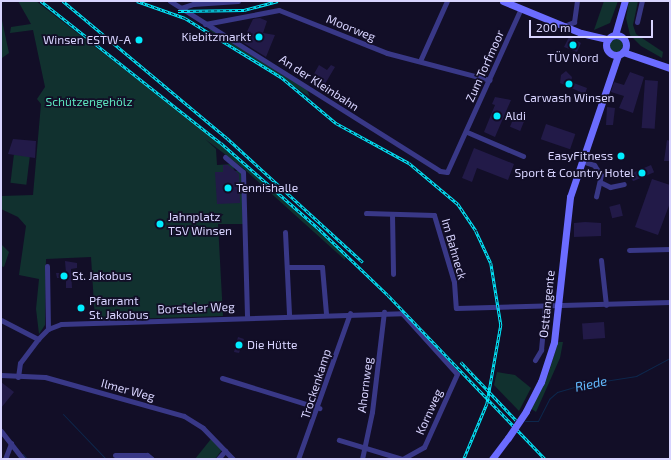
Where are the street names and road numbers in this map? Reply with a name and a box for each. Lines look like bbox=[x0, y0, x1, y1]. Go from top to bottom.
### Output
street label: Moorweg bbox=[324, 12, 378, 44]
street label: Zum Torfmoor bbox=[463, 28, 507, 104]
street label: An der Kleinbahn bbox=[276, 52, 362, 114]
street label: Im Bahneck bbox=[438, 217, 470, 281]
street label: Osttangente bbox=[536, 269, 558, 339]
street label: Borsteler Weg bbox=[157, 299, 235, 317]
street label: Trockenkamp bbox=[298, 347, 334, 421]
street label: Ahornweg bbox=[354, 356, 376, 414]
street label: Ilmer Weg bbox=[99, 376, 157, 404]
street label: Kornweg bbox=[413, 387, 445, 437]

